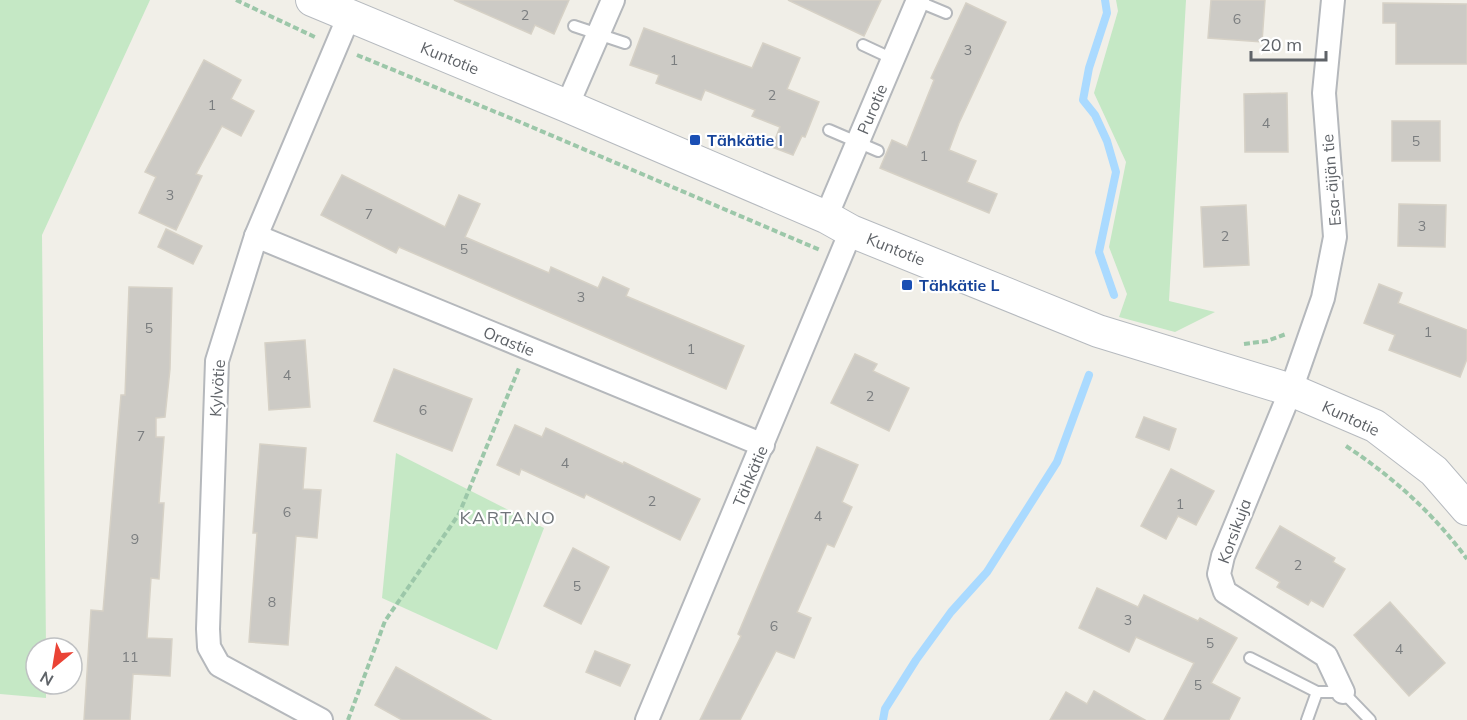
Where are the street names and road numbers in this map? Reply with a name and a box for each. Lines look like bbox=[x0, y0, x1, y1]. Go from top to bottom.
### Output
street label: Kuntotie bbox=[418, 37, 482, 79]
street label: Purotie bbox=[853, 81, 891, 137]
street label: Esa-äijän tie bbox=[1317, 133, 1345, 227]
street label: Kuntotie bbox=[864, 228, 928, 270]
street label: Orastie bbox=[480, 322, 538, 360]
street label: Kylvötie bbox=[205, 359, 229, 417]
street label: Kuntotie bbox=[1319, 396, 1383, 440]
street label: Tähkätie bbox=[728, 442, 772, 510]
street label: Korsikuja bbox=[1213, 496, 1255, 566]

